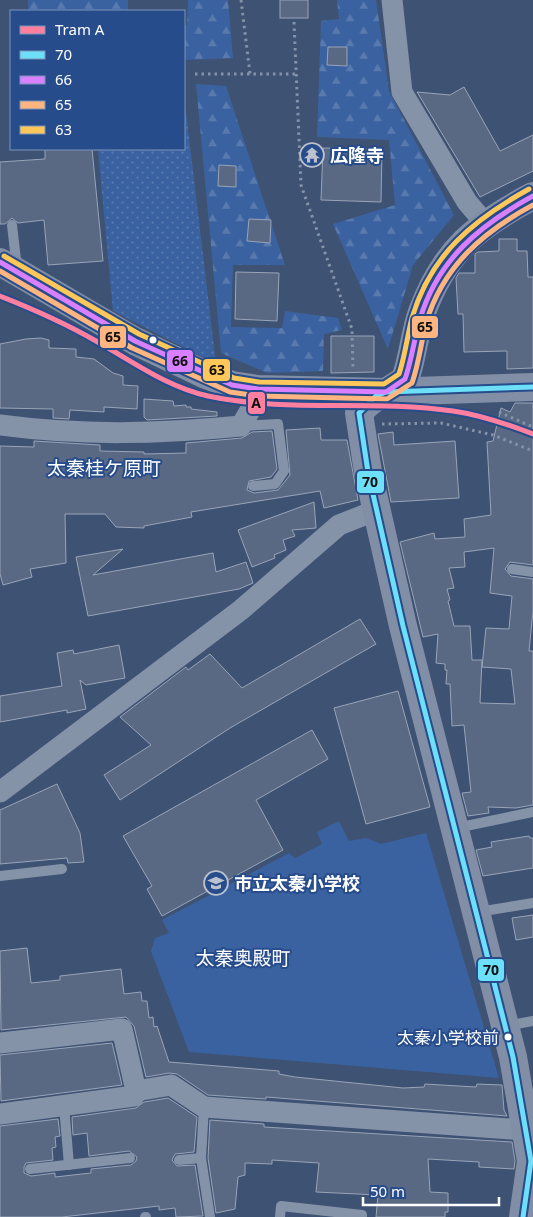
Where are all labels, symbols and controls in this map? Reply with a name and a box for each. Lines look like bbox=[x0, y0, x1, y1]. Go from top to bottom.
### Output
legend bbox=[10, 10, 185, 150]
text: Tram A bbox=[55, 19, 105, 39]
text: 70 bbox=[55, 44, 72, 64]
text: 66 bbox=[55, 69, 72, 89]
text: 65 bbox=[55, 94, 72, 114]
text: 63 bbox=[55, 119, 72, 139]
temple icon: 広隆寺 bbox=[299, 142, 325, 168]
place label: 広隆寺 bbox=[330, 143, 384, 167]
line badge: 65 bbox=[411, 315, 439, 339]
text: 65 bbox=[417, 317, 433, 336]
line badge: 65 bbox=[99, 325, 127, 349]
text: 65 bbox=[105, 327, 121, 346]
unlabelled marker bbox=[148, 335, 158, 345]
line badge: 66 bbox=[166, 349, 194, 373]
text: 66 bbox=[172, 351, 188, 370]
line badge: 63 bbox=[202, 358, 231, 382]
text: 63 bbox=[209, 360, 225, 379]
line badge: A bbox=[247, 391, 266, 415]
text: A bbox=[251, 393, 261, 412]
district label: 太秦桂ケ原町 bbox=[47, 455, 161, 481]
line badge: 70 bbox=[356, 470, 385, 494]
text: 70 bbox=[362, 472, 378, 491]
school or university icon: 市立太秦小学校 bbox=[203, 870, 229, 896]
place label: 市立太秦小学校 bbox=[234, 871, 360, 895]
district label: 太秦奥殿町 bbox=[195, 945, 291, 971]
line badge: 70 bbox=[477, 958, 505, 982]
text: 70 bbox=[483, 960, 499, 979]
place label: 太秦小学校前 bbox=[397, 1026, 499, 1049]
marker: 太秦小学校前 bbox=[503, 1032, 513, 1042]
scale bar bbox=[363, 1174, 499, 1206]
text: 50 m bbox=[370, 1181, 405, 1201]

